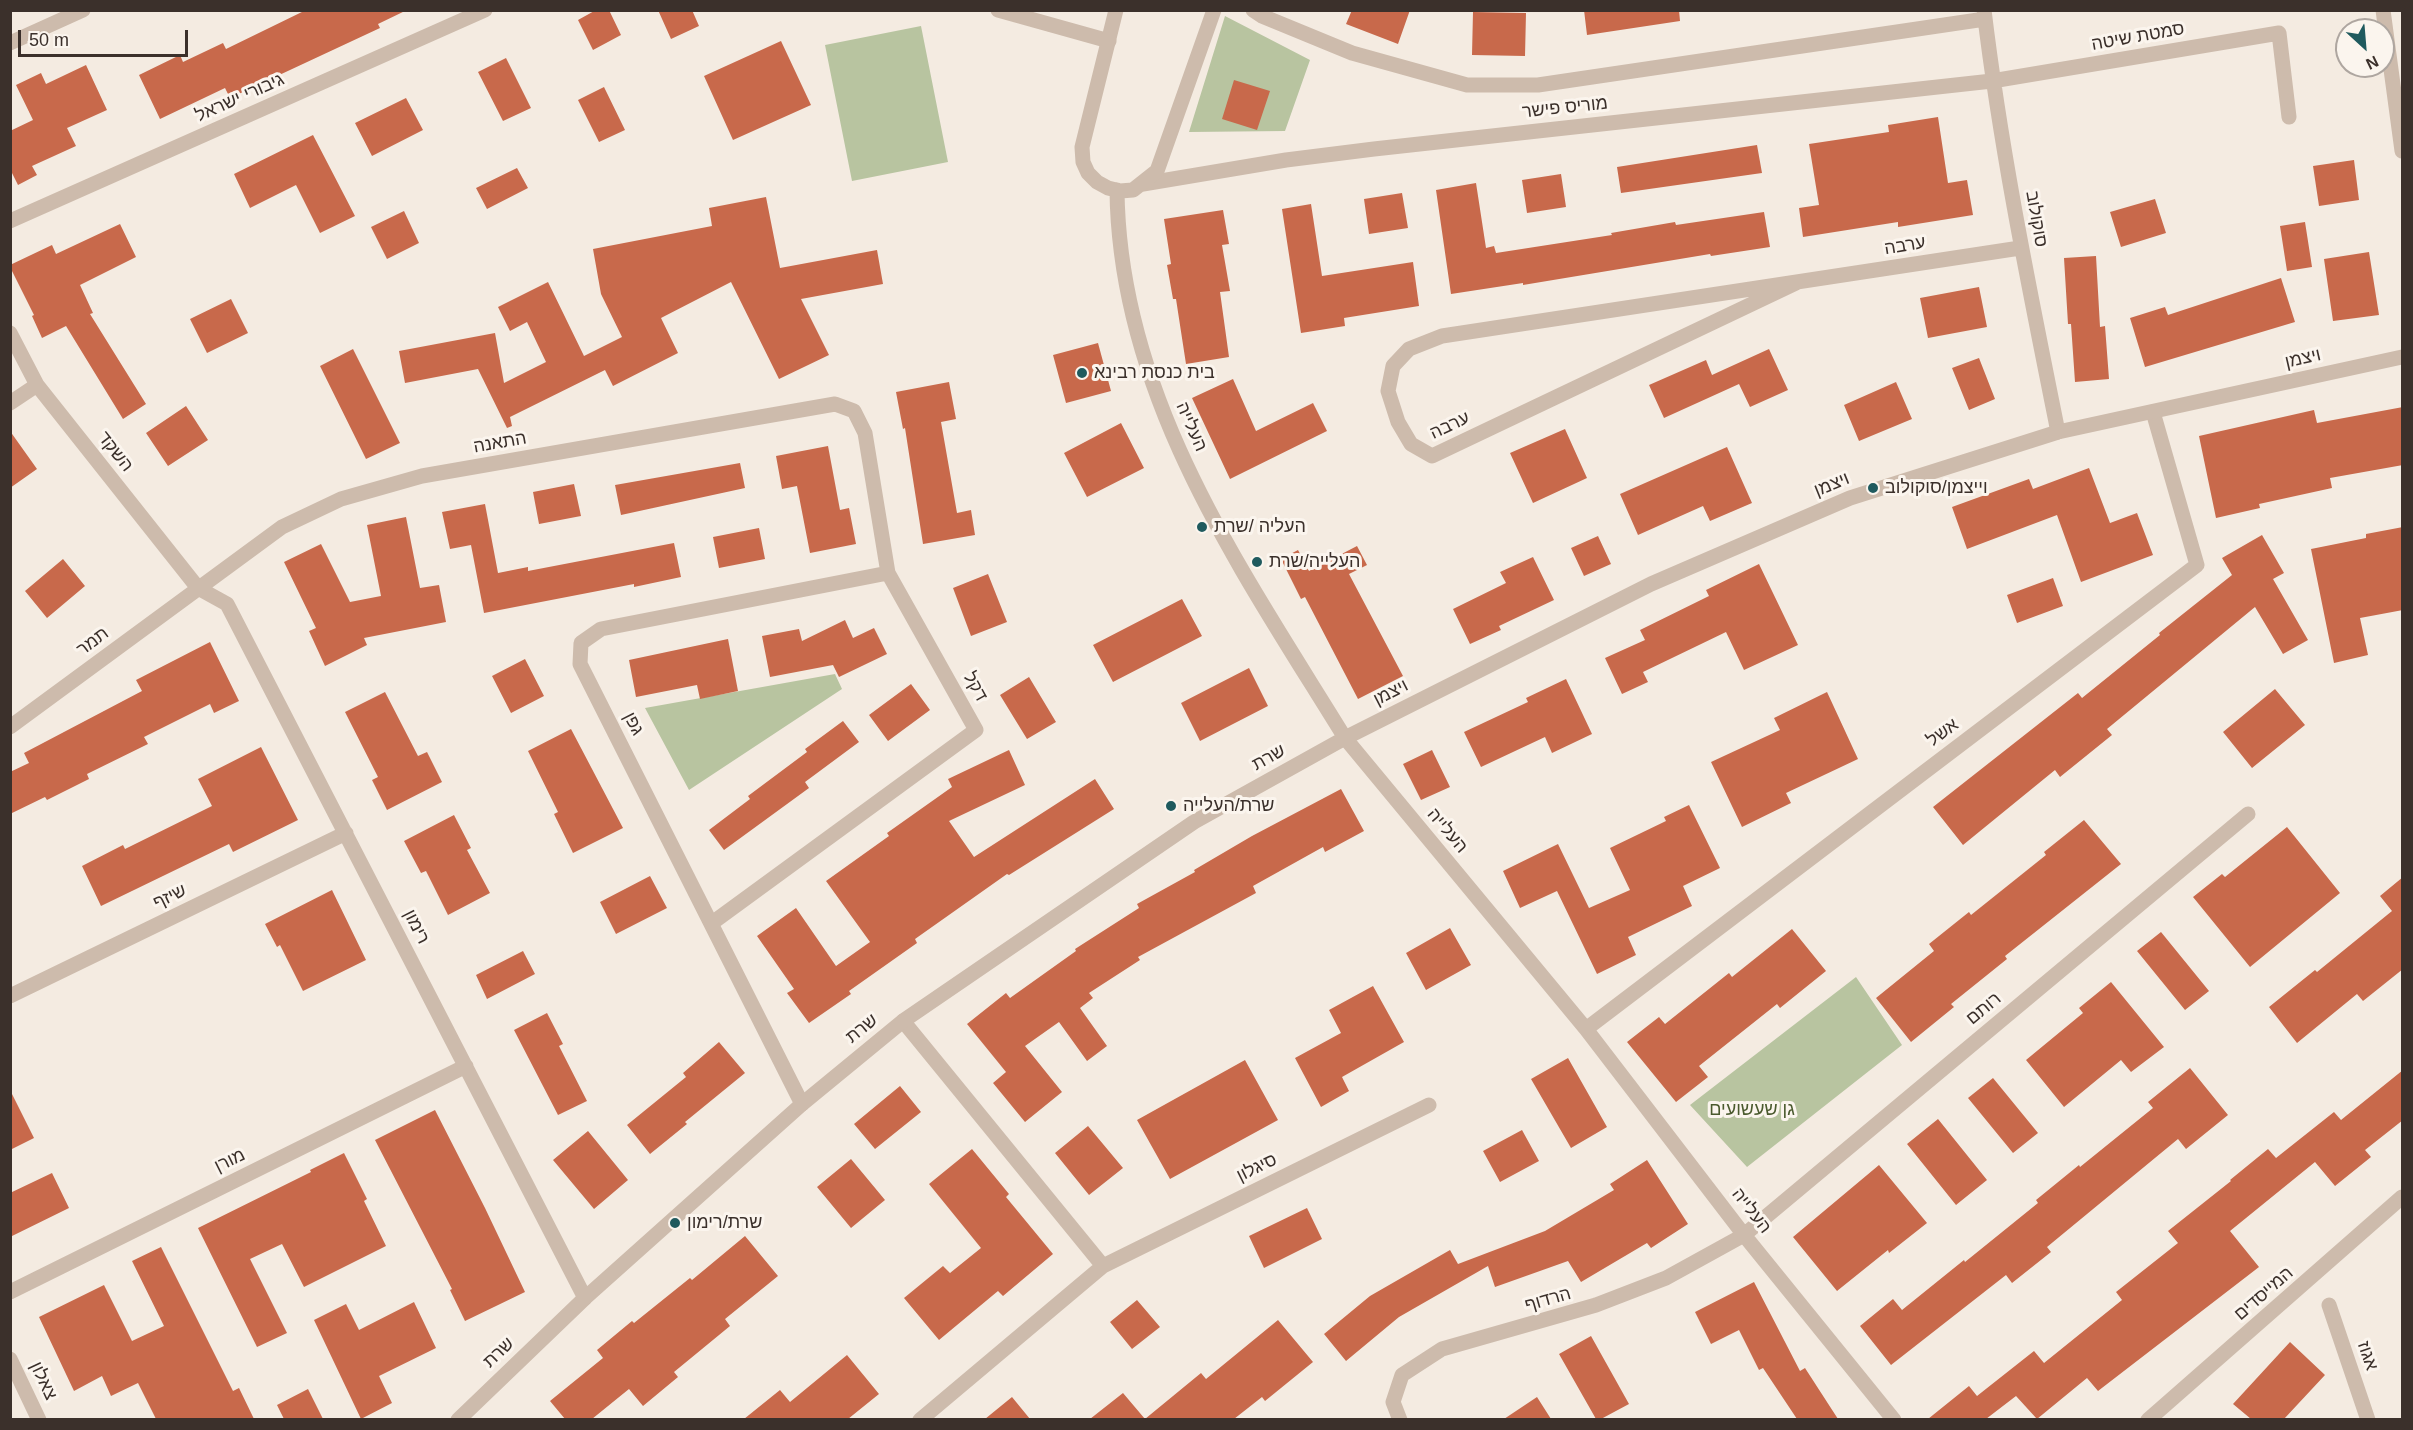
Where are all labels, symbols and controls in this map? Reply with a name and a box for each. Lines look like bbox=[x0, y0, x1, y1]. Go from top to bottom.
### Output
scale bar bbox=[21, 18, 190, 56]
street label: סמטת שיטה bbox=[2090, 18, 2186, 56]
north arrow bbox=[2335, 18, 2395, 78]
text: 50 m bbox=[29, 30, 69, 50]
text: N bbox=[2363, 53, 2381, 73]
street label: גיבורי ישראל bbox=[192, 69, 288, 127]
street label: מוריס פישר bbox=[1521, 93, 1609, 123]
street label: סוקולוב bbox=[2020, 189, 2052, 249]
street label: ערבה bbox=[1883, 232, 1927, 260]
street label: ויצמן bbox=[2283, 344, 2323, 374]
place label: בית כנסת רבינא bbox=[1094, 362, 1215, 384]
marker: בית כנסת רבינא bbox=[1075, 366, 1089, 380]
street label: העלייה bbox=[1171, 399, 1211, 455]
street label: ערבה bbox=[1427, 407, 1473, 445]
street label: השקד bbox=[93, 428, 137, 476]
street label: התאנה bbox=[472, 428, 528, 458]
street label: ויצמן bbox=[1811, 468, 1853, 502]
place label: וייצמן/סוקולוב bbox=[1885, 477, 1988, 499]
marker: וייצמן/סוקולוב bbox=[1866, 481, 1880, 495]
place label: העליה /שרת bbox=[1214, 516, 1306, 538]
marker: העליה /שרת bbox=[1195, 520, 1209, 534]
place label: העלייה/שרת bbox=[1269, 551, 1360, 573]
marker: העלייה/שרת bbox=[1250, 555, 1264, 569]
street label: תמר bbox=[73, 623, 113, 661]
street label: דקל bbox=[958, 669, 992, 705]
street label: ויצמן bbox=[1370, 675, 1412, 711]
street label: גפן bbox=[618, 709, 648, 739]
street label: אשל bbox=[1923, 714, 1963, 752]
street label: שרת bbox=[1249, 740, 1289, 776]
place label: שרת/העלייה bbox=[1183, 795, 1274, 817]
marker: שרת/העלייה bbox=[1164, 799, 1178, 813]
street label: העלייה bbox=[1422, 804, 1472, 858]
street label: שיזף bbox=[150, 880, 190, 914]
street label: רימון bbox=[398, 906, 434, 948]
street label: רותם bbox=[1962, 988, 2006, 1030]
street label: שרת bbox=[842, 1010, 882, 1048]
park label: גן שעשועים bbox=[1709, 1099, 1795, 1121]
street label: מורן bbox=[211, 1144, 249, 1178]
street label: סיגלון bbox=[1233, 1149, 1281, 1187]
street label: העלייה bbox=[1727, 1184, 1775, 1238]
place label: שרת/רימון bbox=[687, 1212, 762, 1234]
marker: שרת/רימון bbox=[668, 1216, 682, 1230]
street label: המייסדים bbox=[2230, 1263, 2298, 1325]
street label: הרדוף bbox=[1522, 1283, 1574, 1317]
street label: שרת bbox=[479, 1333, 519, 1373]
street label: אגוז bbox=[2352, 1339, 2382, 1373]
street label: צאלון bbox=[25, 1358, 61, 1404]

